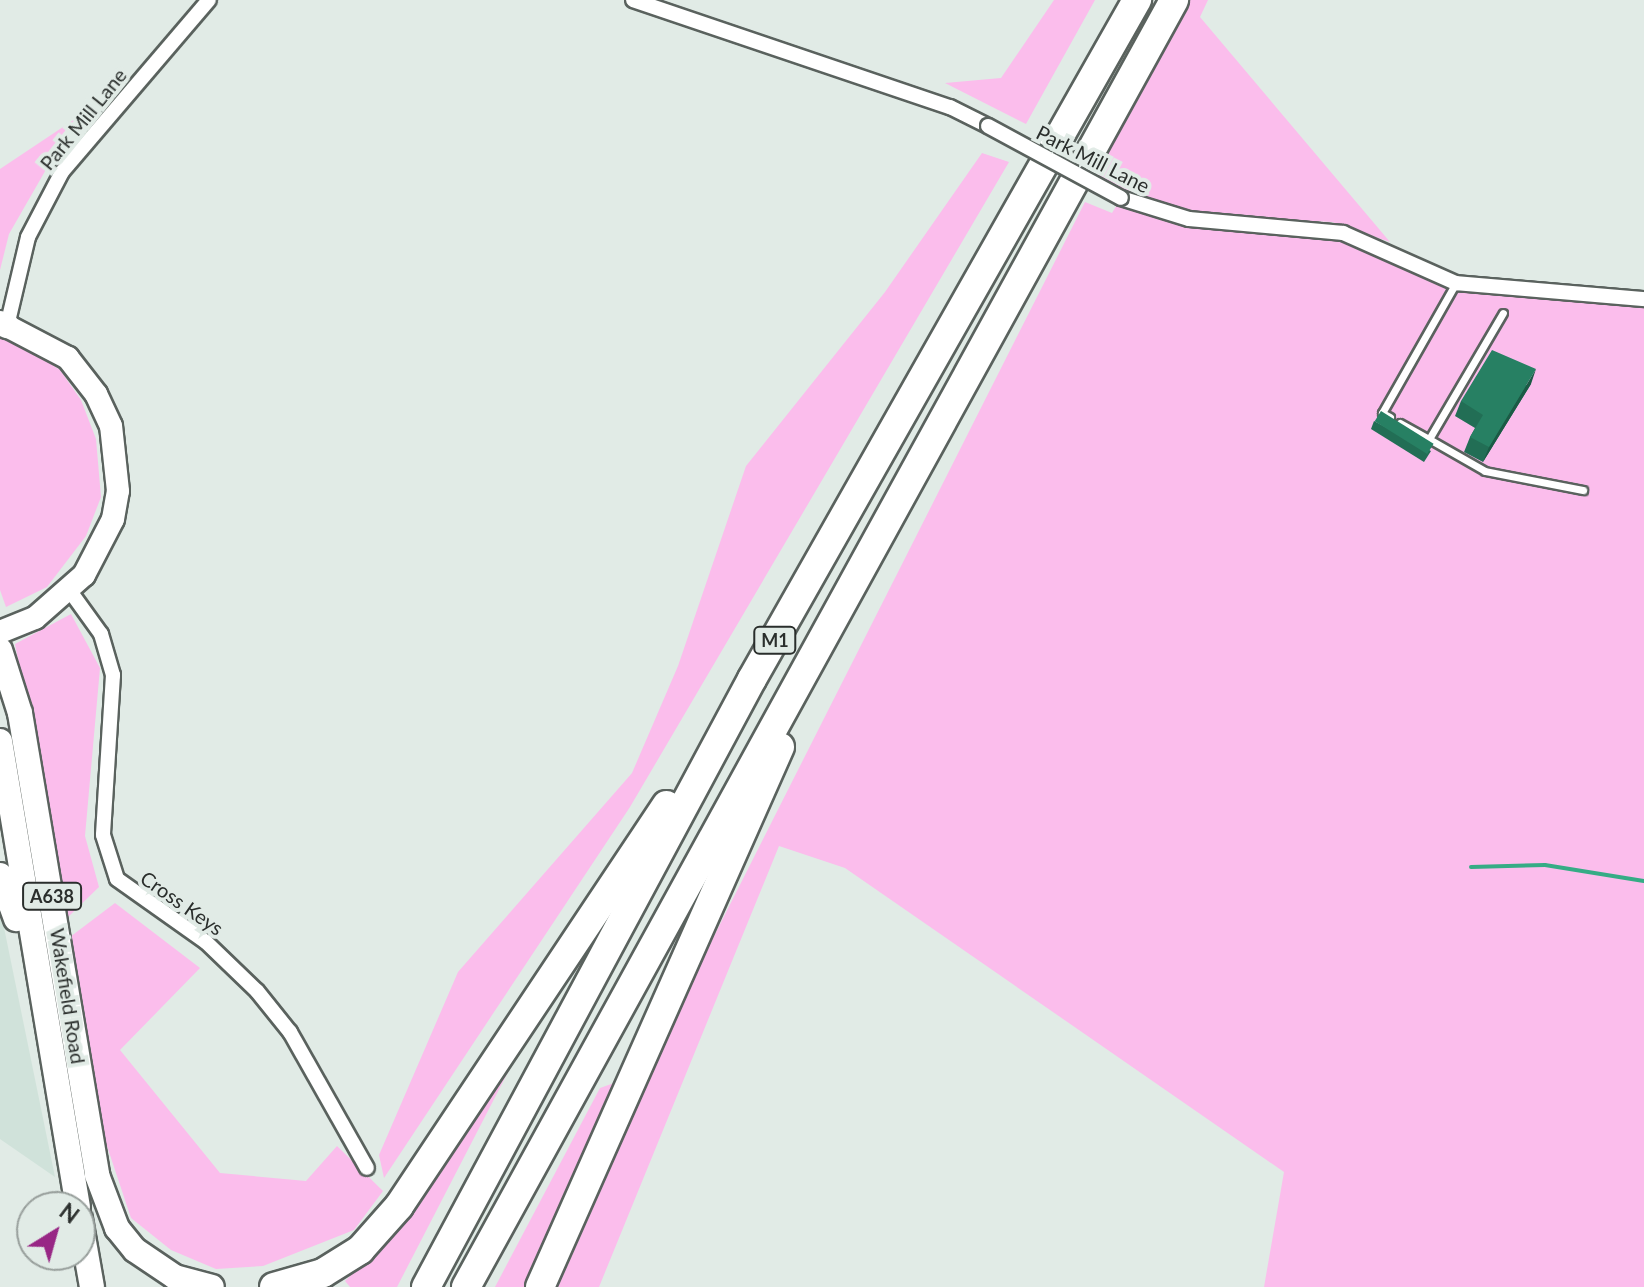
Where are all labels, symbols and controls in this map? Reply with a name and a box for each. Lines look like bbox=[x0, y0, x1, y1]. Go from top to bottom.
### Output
street label: Park Mill Lane bbox=[35, 63, 131, 175]
street label: Park Mill Lane bbox=[1032, 120, 1154, 198]
road number: M1 bbox=[753, 626, 797, 654]
street label: Cross Keys bbox=[136, 866, 228, 940]
road number: A638 bbox=[22, 882, 82, 910]
street label: Wakefield Road bbox=[45, 926, 91, 1066]
north arrow bbox=[16, 1191, 96, 1271]
text: N bbox=[55, 1197, 84, 1229]

